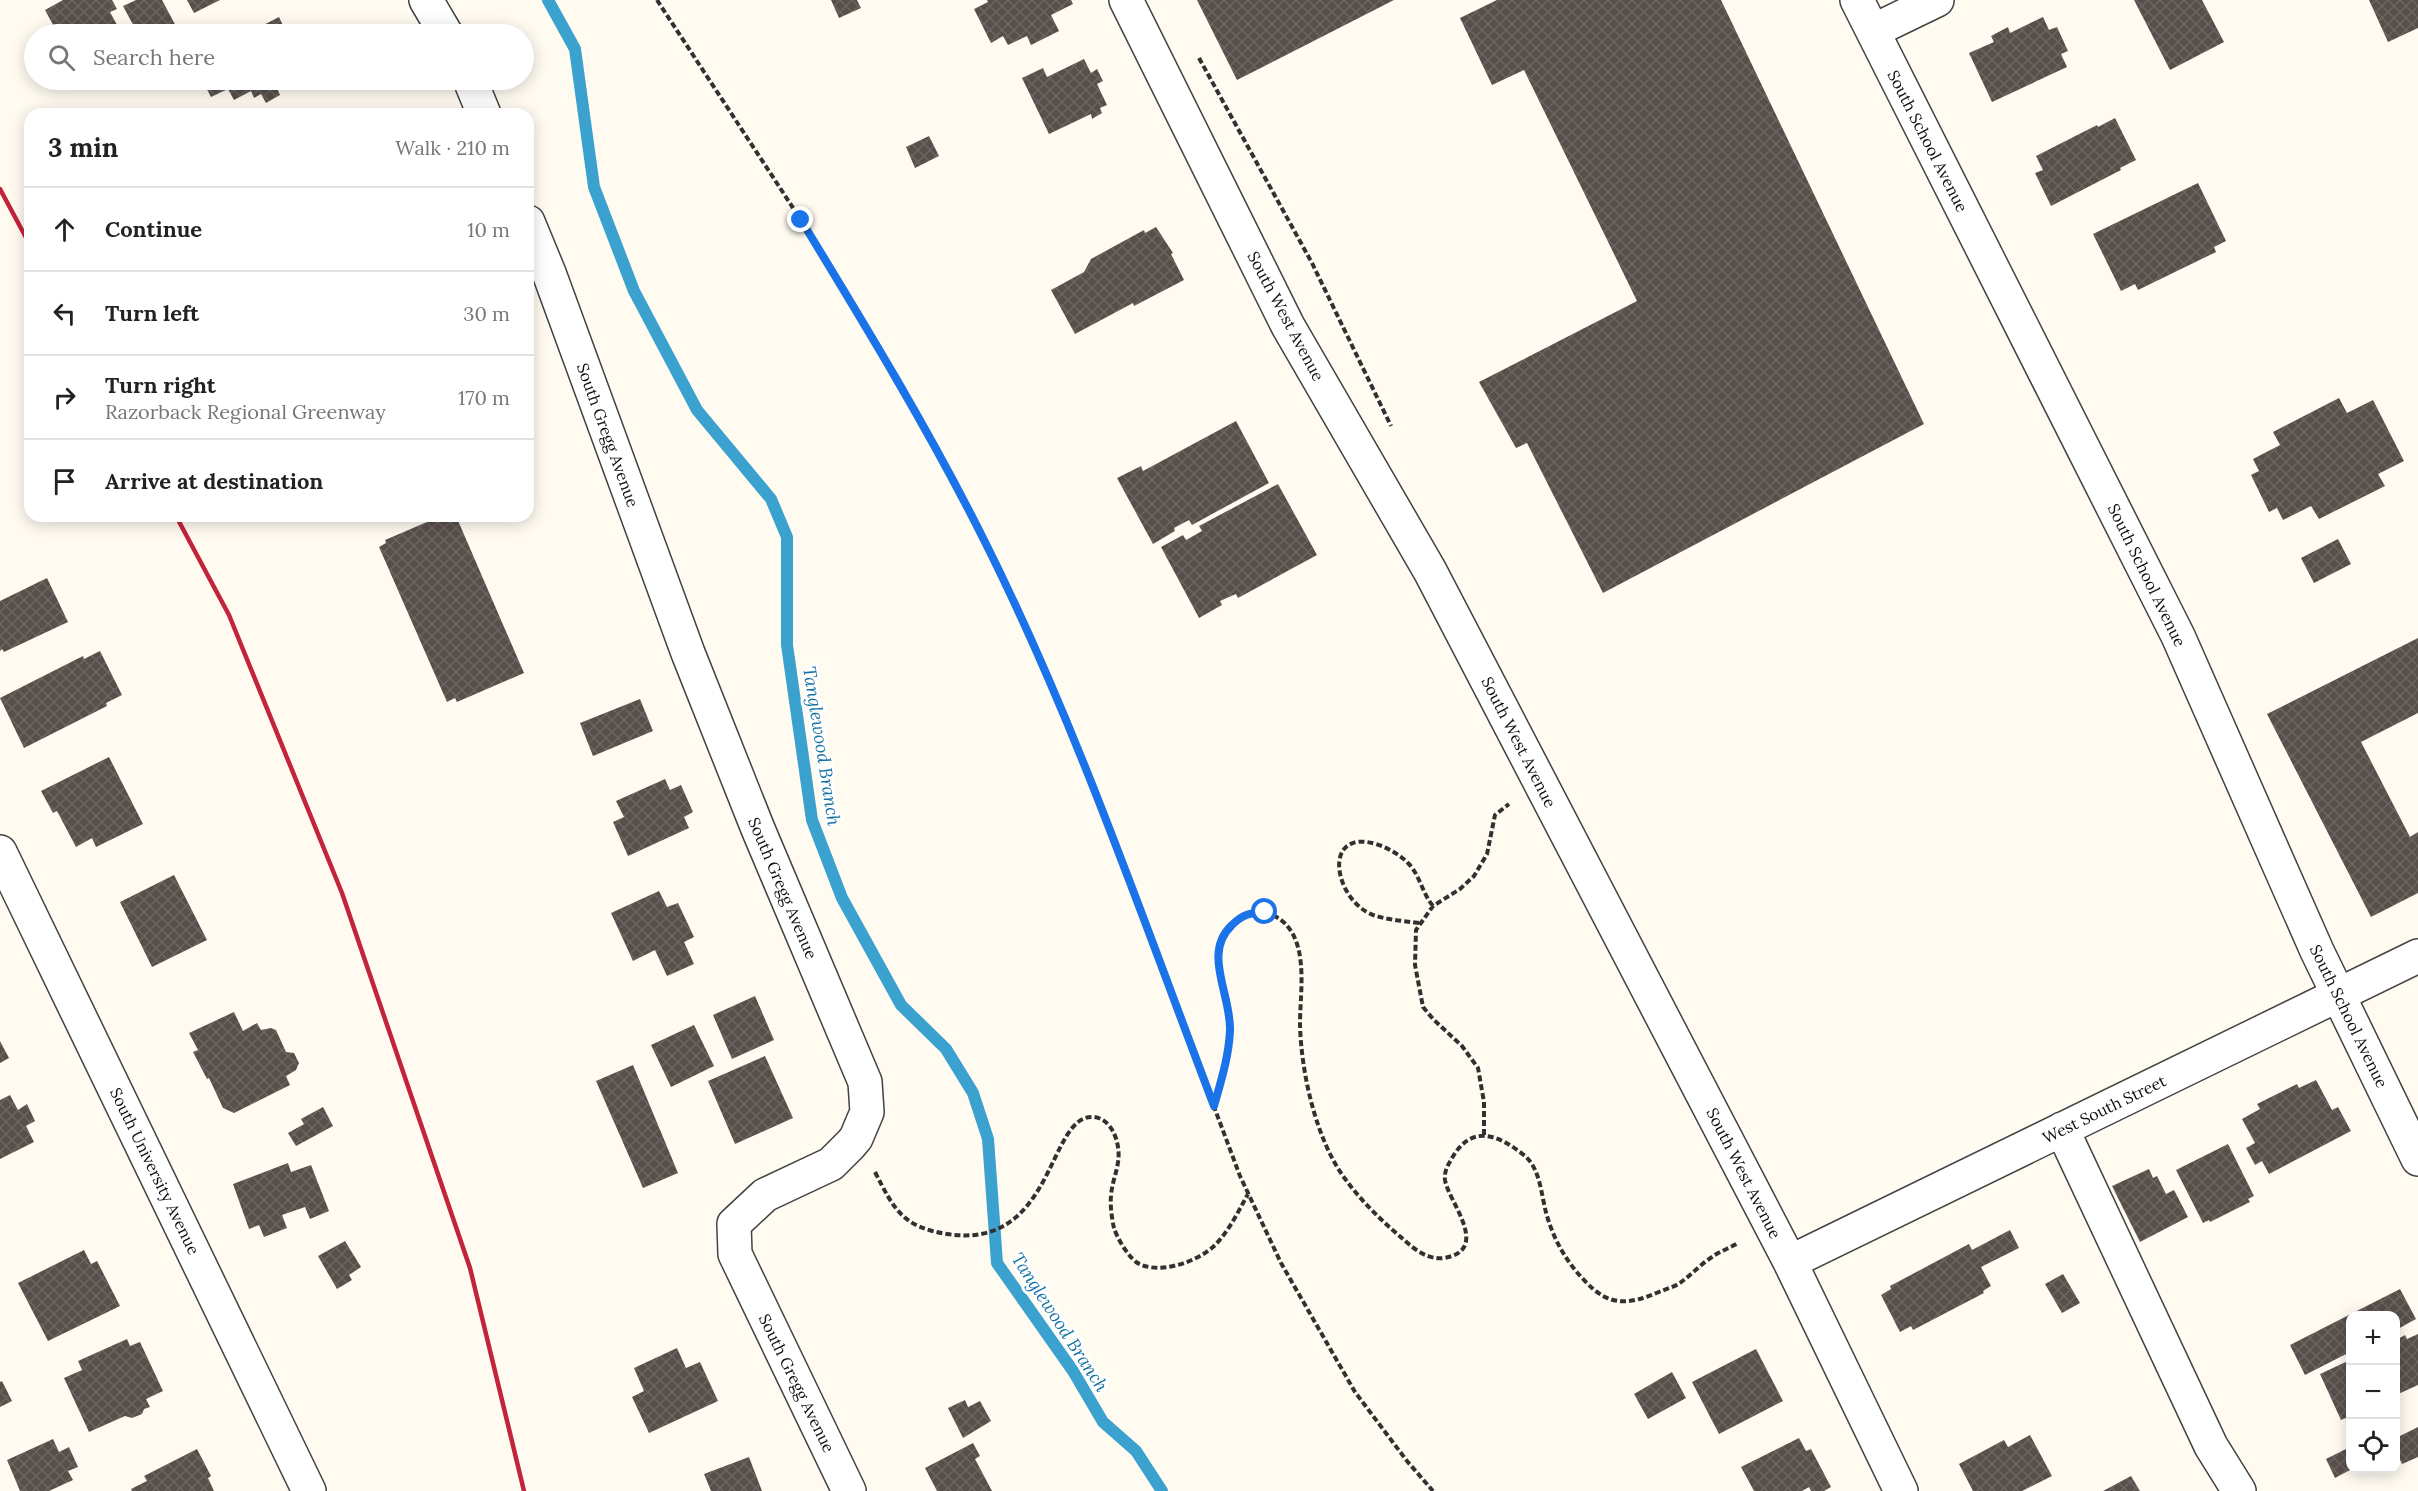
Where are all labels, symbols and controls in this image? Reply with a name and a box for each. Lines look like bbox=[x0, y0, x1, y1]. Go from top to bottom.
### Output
search box bbox=[24, 24, 534, 90]
icon: search bbox=[45, 41, 78, 74]
text: Search here bbox=[93, 43, 215, 71]
street label: South School Avenue bbox=[1884, 67, 1973, 216]
text: 3 min bbox=[48, 131, 118, 164]
text: Walk · 210 m bbox=[395, 135, 510, 160]
route end bbox=[787, 206, 813, 232]
icon: ahead bbox=[48, 213, 81, 246]
text: Continue bbox=[105, 215, 202, 243]
text: 10 m bbox=[467, 217, 510, 242]
street label: South West Avenue bbox=[1243, 248, 1329, 385]
icon: left bbox=[48, 297, 81, 330]
text: Turn left bbox=[105, 299, 199, 327]
text: 30 m bbox=[463, 301, 510, 326]
street label: South Gregg Avenue bbox=[573, 360, 643, 510]
text: Turn right bbox=[105, 371, 216, 399]
icon: right bbox=[48, 381, 81, 414]
text: 170 m bbox=[458, 385, 510, 410]
text: Razorback Regional Greenway bbox=[105, 399, 386, 424]
icon: arrive bbox=[48, 465, 81, 498]
text: Arrive at destination bbox=[105, 467, 323, 495]
street label: South School Avenue bbox=[2104, 500, 2190, 650]
water label: Tanglewood Branch bbox=[798, 665, 846, 828]
street label: South West Avenue bbox=[1477, 673, 1561, 811]
street label: South Gregg Avenue bbox=[744, 814, 822, 962]
route start bbox=[1251, 898, 1277, 924]
street label: South School Avenue bbox=[2306, 941, 2392, 1091]
street label: West South Street bbox=[2039, 1070, 2170, 1148]
street label: South University Avenue bbox=[106, 1084, 204, 1258]
street label: South West Avenue bbox=[1702, 1104, 1786, 1242]
water label: Tanglewood Branch bbox=[1007, 1248, 1114, 1396]
street label: South Gregg Avenue bbox=[755, 1310, 839, 1456]
map controls bbox=[2346, 1311, 2400, 1473]
button: + bbox=[2346, 1311, 2400, 1365]
button: − bbox=[2346, 1365, 2400, 1419]
button: locate bbox=[2346, 1419, 2400, 1473]

